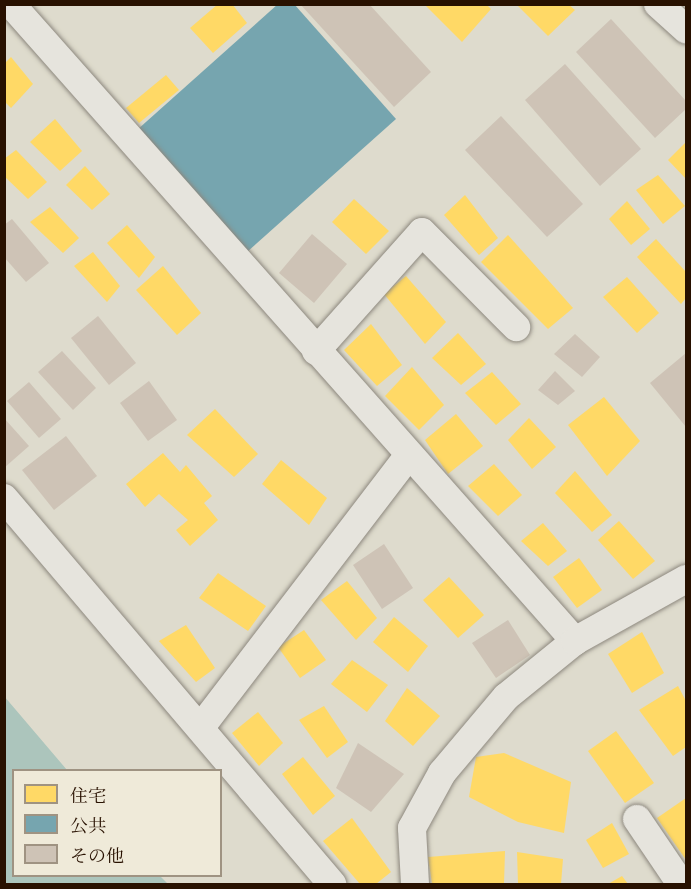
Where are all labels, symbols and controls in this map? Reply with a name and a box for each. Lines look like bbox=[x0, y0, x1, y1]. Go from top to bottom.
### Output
legend bbox=[12, 769, 222, 877]
text: 住宅 bbox=[70, 786, 106, 808]
text: 公共 bbox=[70, 816, 106, 838]
text: その他 bbox=[70, 846, 124, 868]

